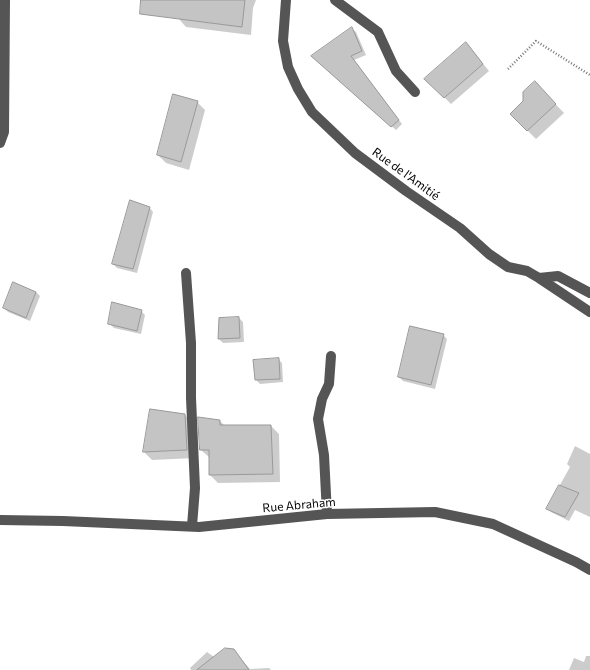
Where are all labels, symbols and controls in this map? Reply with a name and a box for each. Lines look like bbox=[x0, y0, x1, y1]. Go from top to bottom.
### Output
street label: Rue de l'Amitié bbox=[369, 145, 443, 203]
street label: Rue Abraham bbox=[262, 495, 336, 515]

